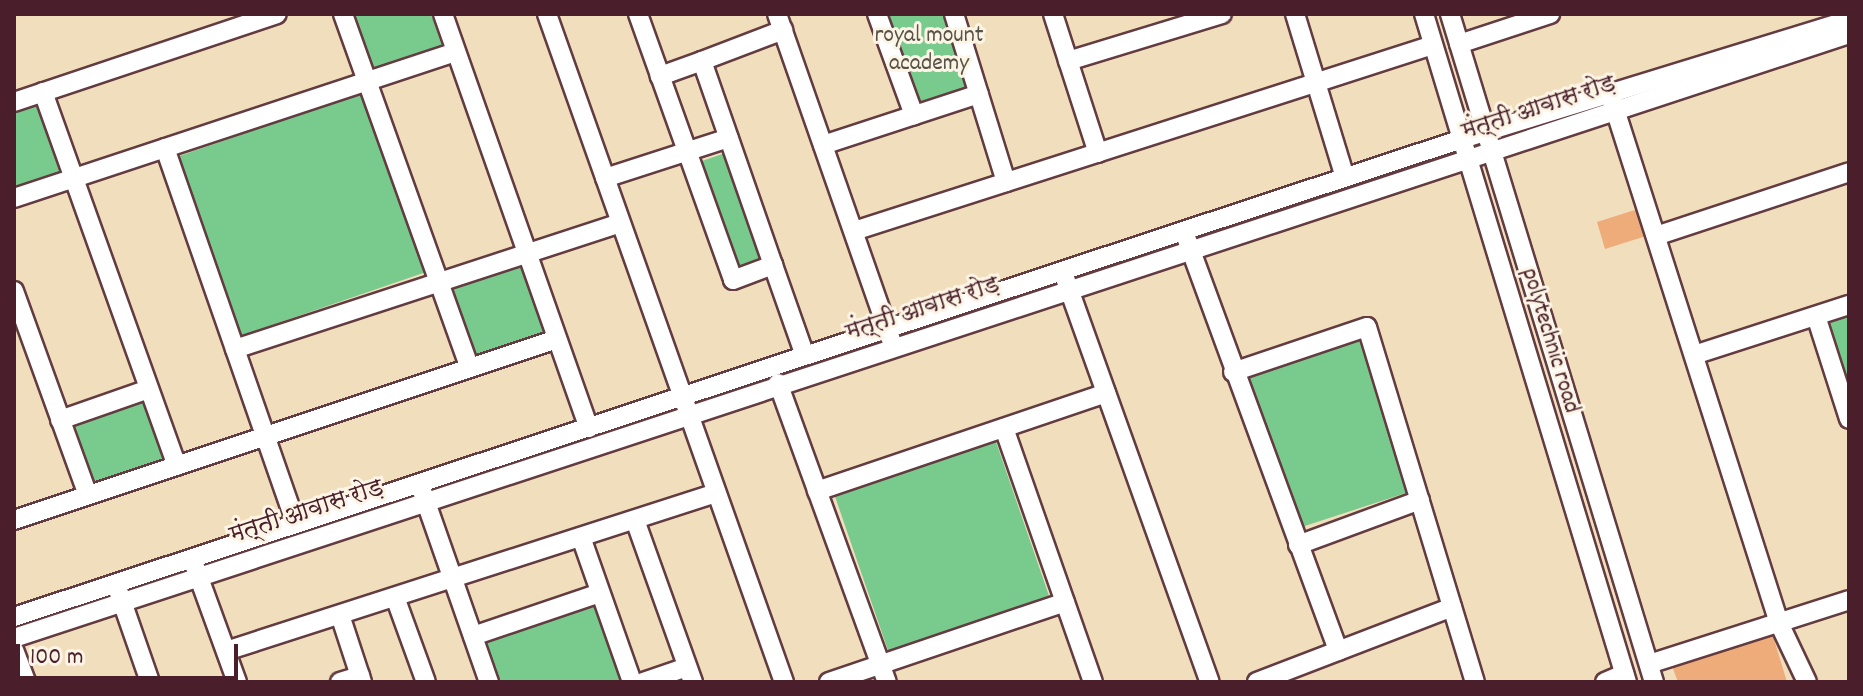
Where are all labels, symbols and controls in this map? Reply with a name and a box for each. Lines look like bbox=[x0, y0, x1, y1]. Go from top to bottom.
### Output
park label: royal mount academy bbox=[874, 23, 984, 79]
street label: मंत्ती आवास रोड़ bbox=[1459, 71, 1619, 147]
street label: polytechnic road bbox=[1513, 265, 1585, 417]
street label: मंत्ती आवास रोड़ bbox=[843, 272, 1003, 348]
street label: मंत्ती आवास रोड़ bbox=[227, 475, 387, 551]
scale bar bbox=[20, 628, 242, 678]
text: 100 m bbox=[30, 641, 83, 675]

